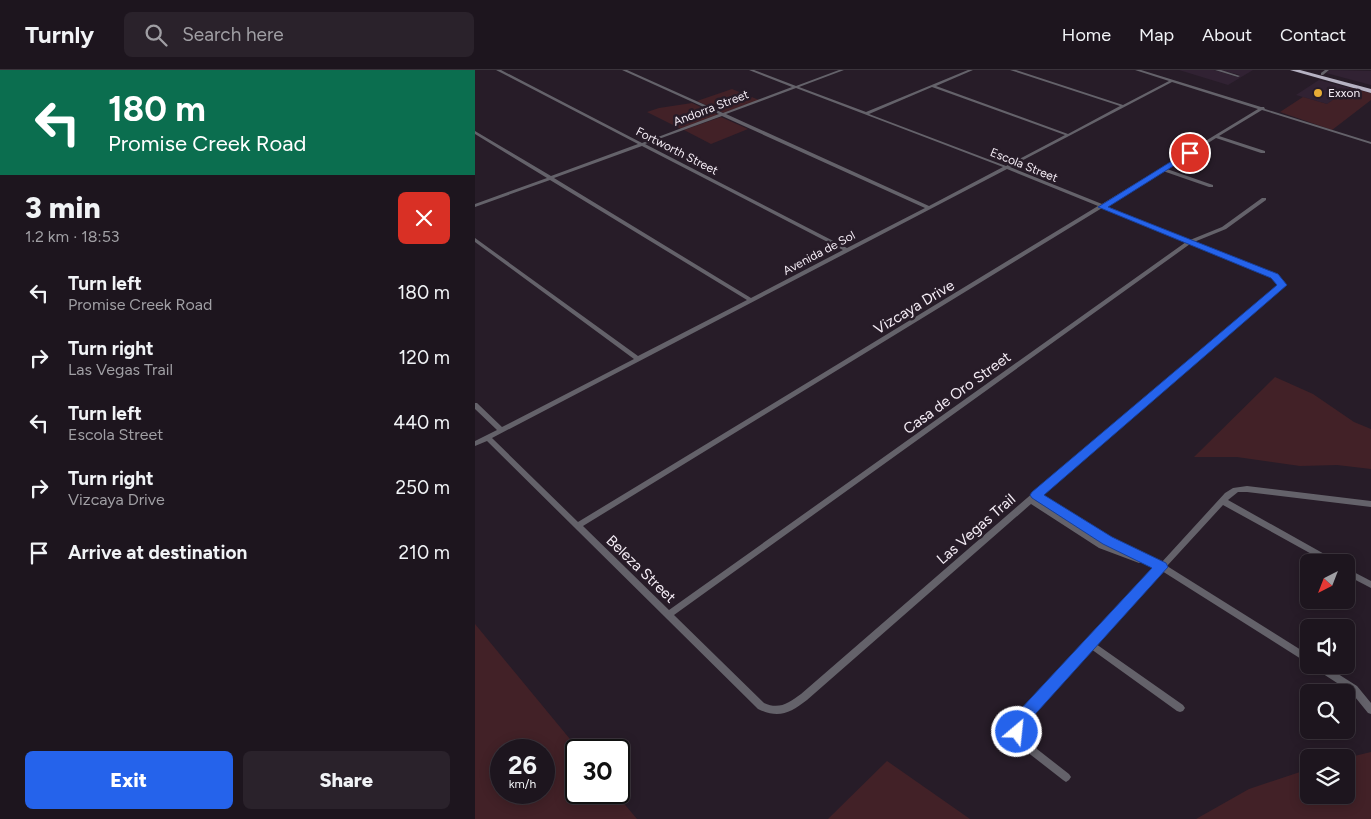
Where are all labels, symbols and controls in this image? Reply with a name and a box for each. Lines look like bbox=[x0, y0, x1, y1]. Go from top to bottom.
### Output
search box bbox=[124, 12, 474, 57]
text: Turnly bbox=[25, 20, 94, 49]
icon: search bbox=[142, 21, 170, 49]
text: Search here bbox=[182, 23, 284, 46]
text: Home bbox=[1062, 24, 1111, 46]
text: Map bbox=[1139, 24, 1174, 46]
text: About bbox=[1202, 24, 1252, 46]
text: Contact bbox=[1280, 24, 1346, 46]
place label: Exxon bbox=[1328, 86, 1360, 100]
street label: Andorra Street bbox=[671, 87, 751, 129]
marker: Exxon bbox=[1312, 87, 1324, 99]
text: 180 m bbox=[108, 88, 206, 130]
icon: left bbox=[25, 90, 90, 155]
street label: Fortworth Street bbox=[634, 124, 721, 178]
text: Promise Creek Road bbox=[108, 130, 306, 157]
pin bbox=[1169, 132, 1211, 174]
icon: arrive bbox=[1176, 139, 1204, 167]
street label: Escola Street bbox=[988, 145, 1060, 185]
text: 3 min bbox=[25, 189, 101, 226]
button: close bbox=[398, 192, 450, 244]
text: 1.2 km · 18:53 bbox=[25, 227, 120, 246]
street label: Avenida de Sol bbox=[781, 228, 857, 278]
text: Turn left bbox=[68, 272, 142, 295]
street label: Vizcaya Drive bbox=[871, 276, 957, 338]
icon: left bbox=[25, 279, 53, 307]
text: 180 m bbox=[397, 281, 450, 304]
text: Promise Creek Road bbox=[68, 295, 212, 314]
text: Turn right bbox=[68, 337, 154, 360]
icon: right bbox=[25, 344, 53, 372]
text: 120 m bbox=[398, 346, 450, 369]
street label: Casa de Oro Street bbox=[900, 348, 1015, 438]
text: Las Vegas Trail bbox=[68, 360, 173, 379]
text: Turn left bbox=[68, 402, 142, 425]
icon: left bbox=[25, 409, 53, 437]
text: 440 m bbox=[393, 411, 450, 434]
text: Escola Street bbox=[68, 425, 163, 444]
text: Turn right bbox=[68, 467, 154, 490]
icon: right bbox=[25, 474, 53, 502]
text: 250 m bbox=[395, 476, 450, 499]
text: Vizcaya Drive bbox=[68, 490, 165, 509]
street label: Las Vegas Trail bbox=[933, 490, 1019, 568]
street label: Beleza Street bbox=[603, 531, 680, 607]
icon: arrive bbox=[25, 539, 53, 567]
text: Arrive at destination bbox=[68, 541, 247, 564]
text: 210 m bbox=[398, 541, 450, 564]
north arrow bbox=[1300, 554, 1355, 609]
map controls bbox=[1300, 554, 1355, 804]
button: sound bbox=[1300, 619, 1355, 674]
button: search bbox=[1300, 684, 1355, 739]
position arrow bbox=[990, 705, 1042, 757]
speed limit sign: 30 bbox=[565, 739, 630, 804]
button: layers bbox=[1300, 749, 1355, 804]
text: 26 bbox=[508, 750, 537, 780]
button: Exit bbox=[25, 751, 233, 809]
button: Share bbox=[243, 751, 450, 809]
text: km/h bbox=[509, 777, 536, 791]

